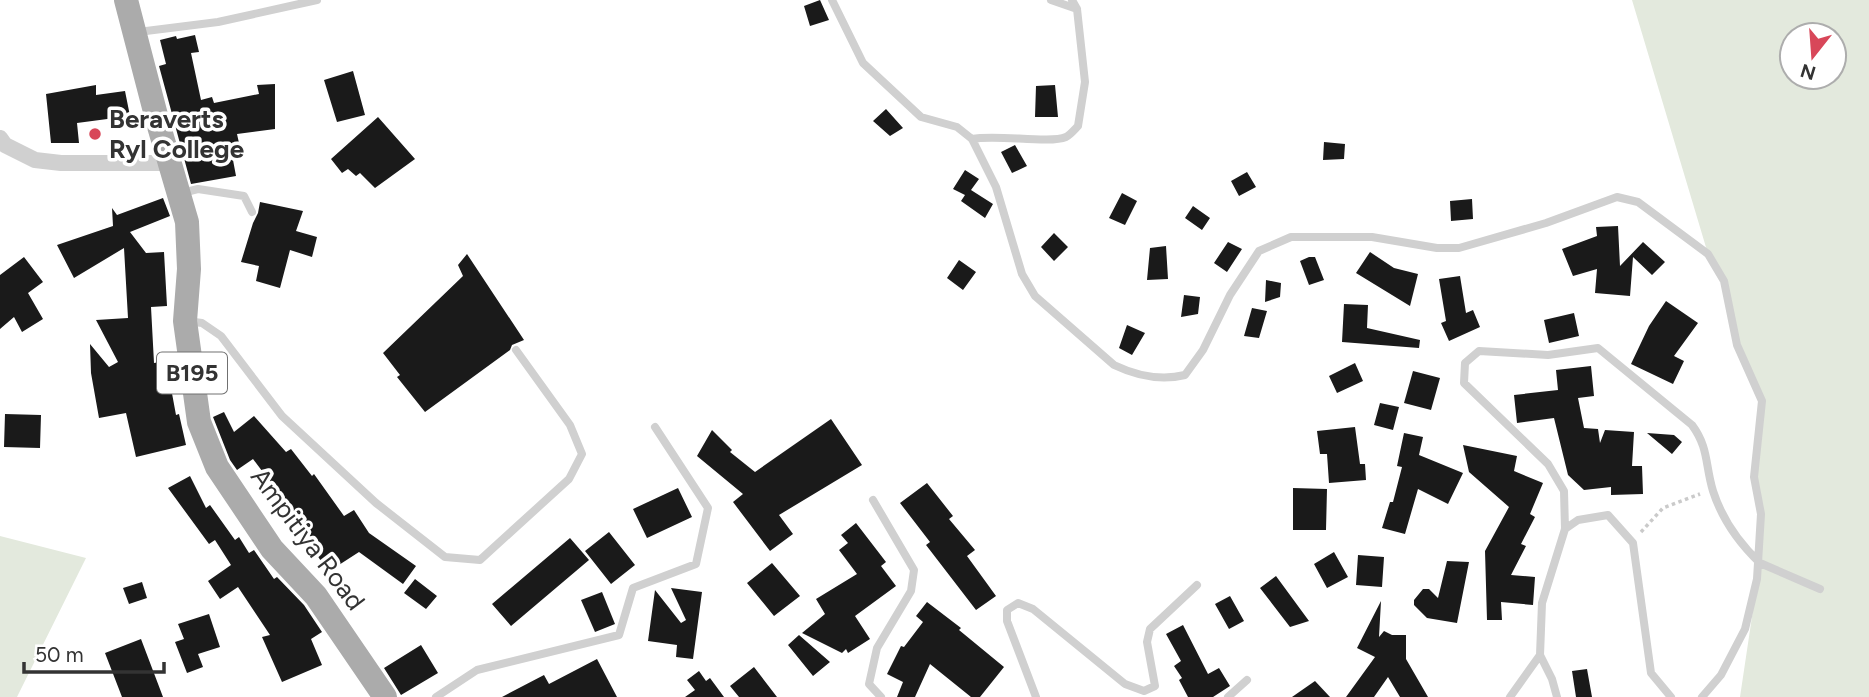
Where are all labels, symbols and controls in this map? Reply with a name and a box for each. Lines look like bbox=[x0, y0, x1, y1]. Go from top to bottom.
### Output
north arrow bbox=[1778, 21, 1848, 91]
text: N bbox=[1798, 59, 1819, 85]
place label: Beraverts Ryl College bbox=[109, 103, 244, 165]
marker: Beraverts Ryl College bbox=[87, 126, 103, 142]
road number: B195 bbox=[157, 352, 227, 394]
street label: Ampitiya Road bbox=[244, 462, 372, 616]
scale bar bbox=[24, 630, 164, 674]
text: 50 m bbox=[35, 642, 84, 667]

